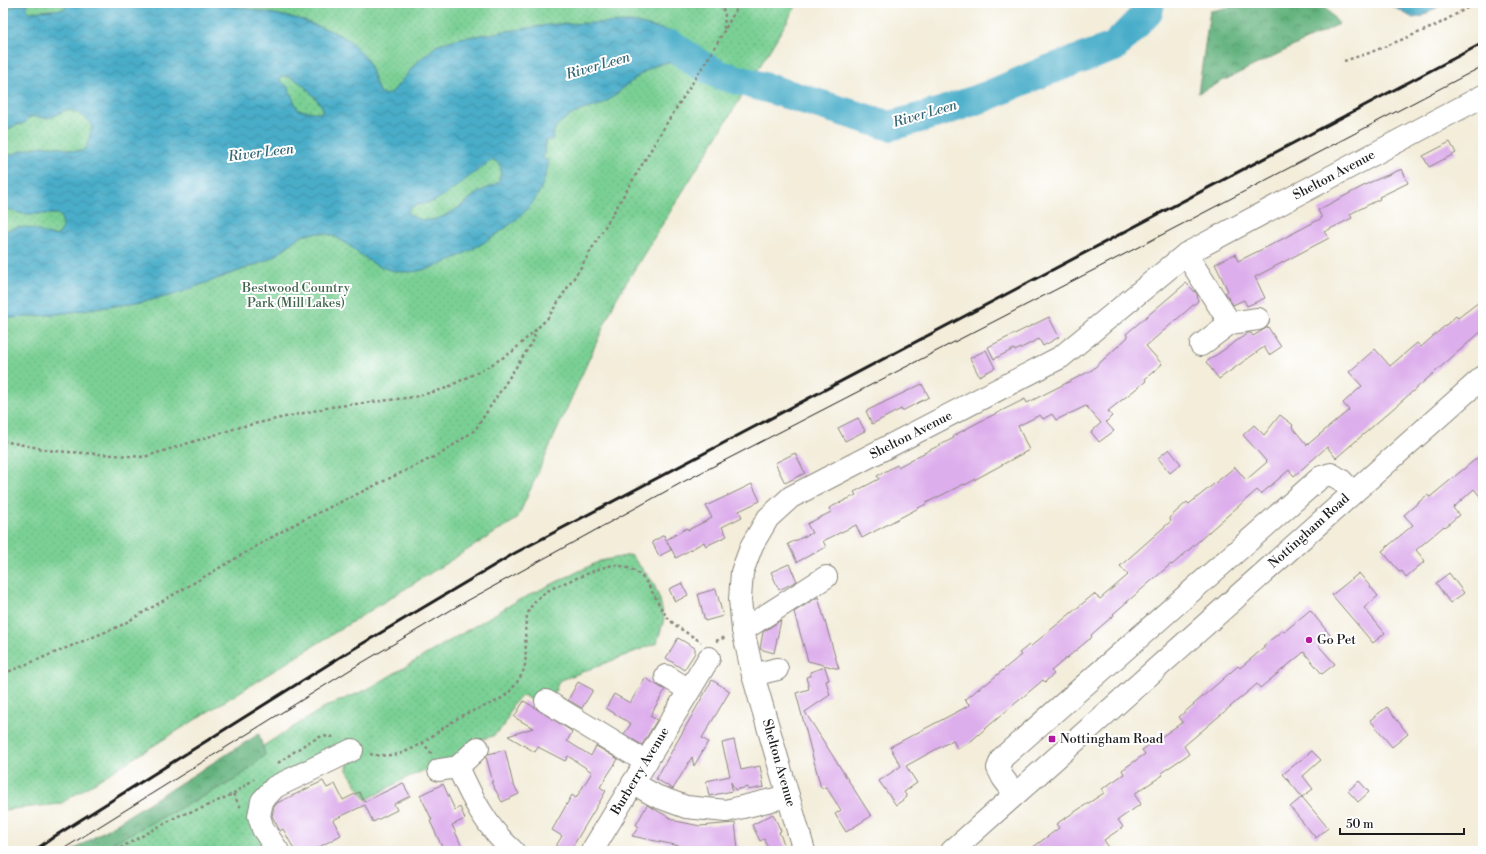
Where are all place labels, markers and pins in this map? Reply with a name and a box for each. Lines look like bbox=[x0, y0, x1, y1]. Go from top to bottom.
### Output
place label: Go Pet bbox=[1317, 632, 1356, 648]
marker: Go Pet bbox=[1304, 635, 1314, 645]
place label: Nottingham Road bbox=[1060, 731, 1164, 747]
marker: Nottingham Road bbox=[1047, 734, 1057, 744]

